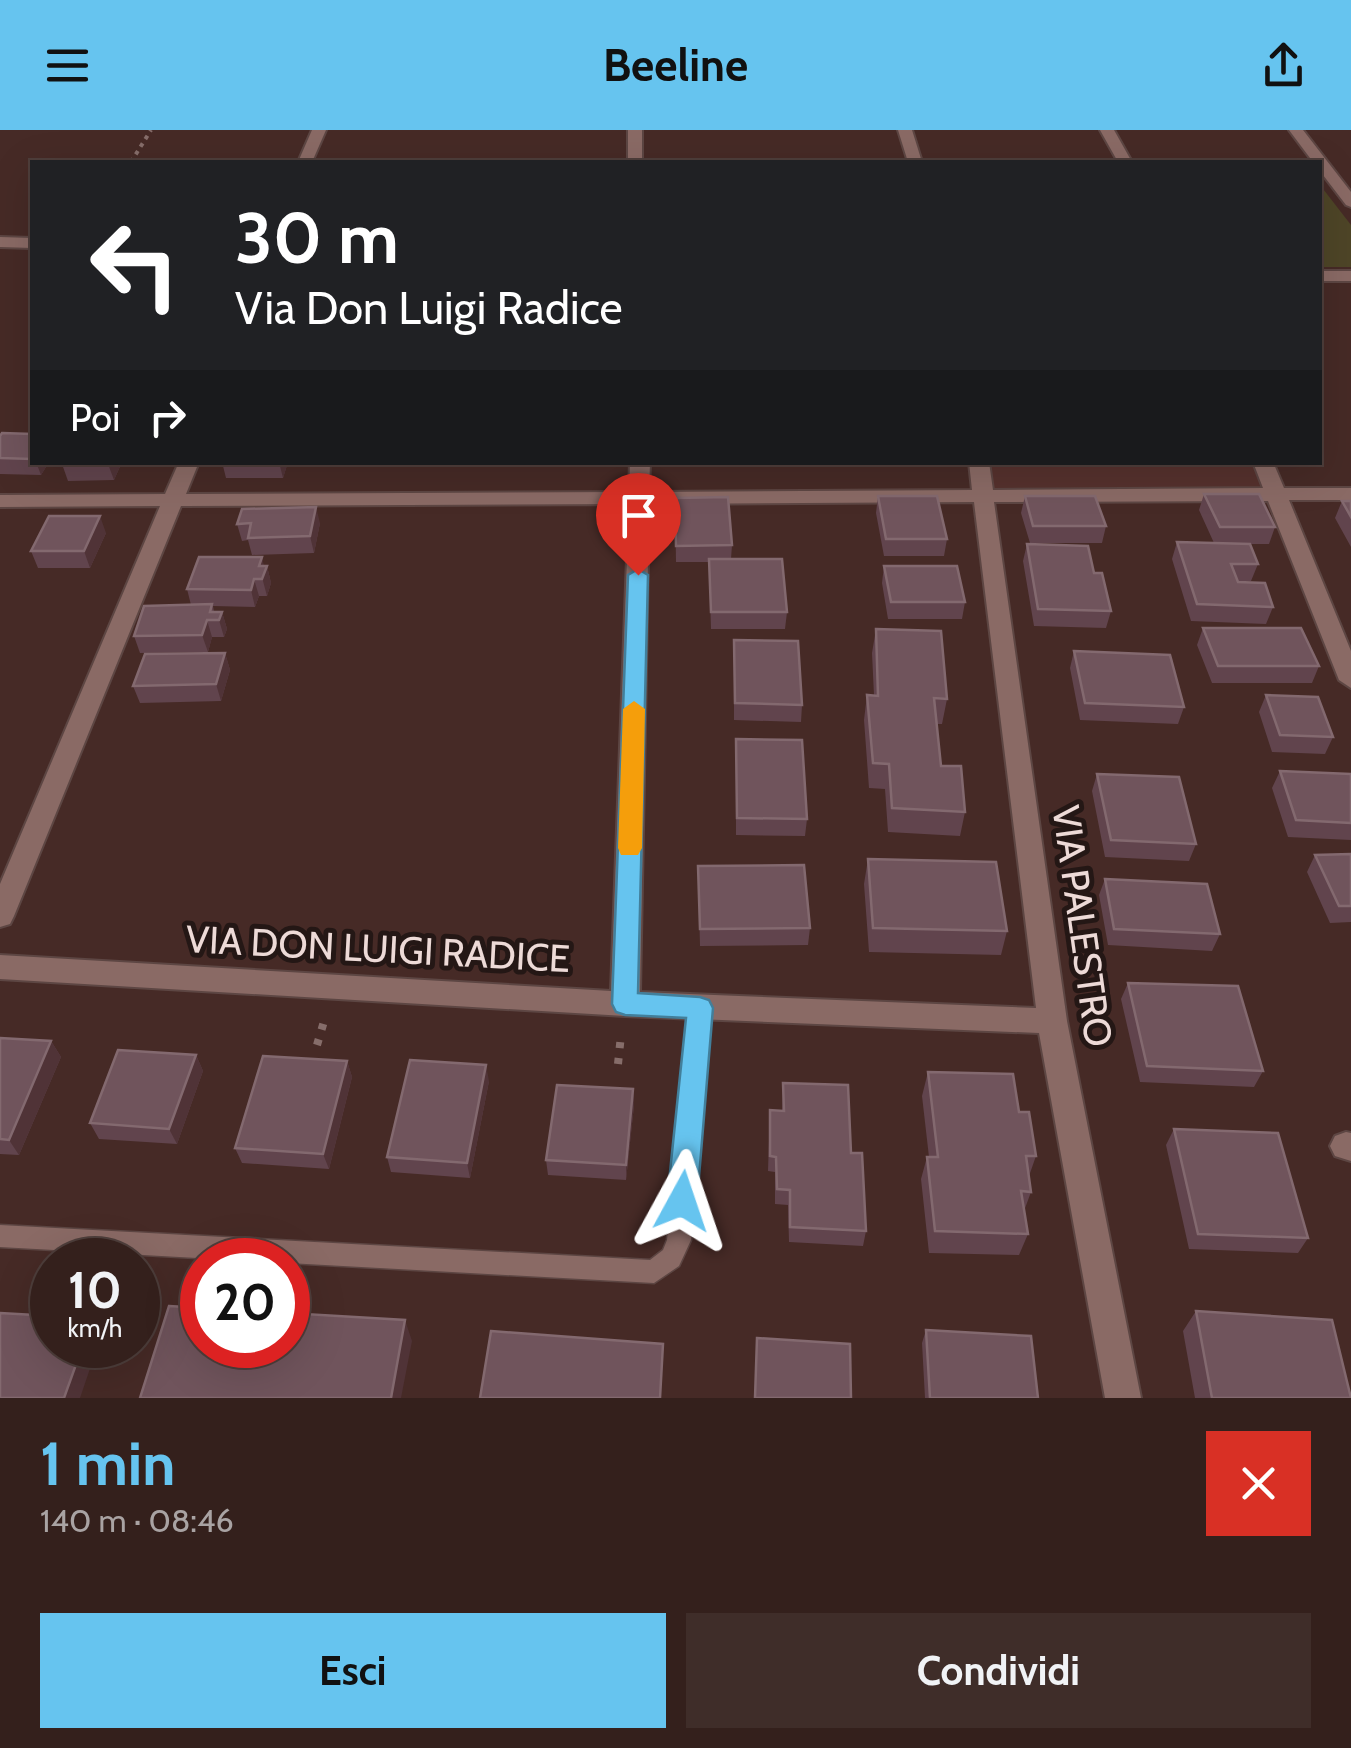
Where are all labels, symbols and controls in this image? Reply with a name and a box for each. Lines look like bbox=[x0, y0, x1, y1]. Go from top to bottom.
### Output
icon: menu bbox=[40, 38, 95, 93]
text: Beeline bbox=[603, 38, 748, 92]
icon: share bbox=[1256, 38, 1311, 93]
text: 30 m bbox=[235, 195, 399, 281]
icon: left bbox=[70, 200, 200, 330]
text: Via Don Luigi Radice bbox=[235, 281, 623, 335]
icon: right bbox=[140, 390, 195, 445]
text: Poi bbox=[70, 394, 120, 441]
pin bbox=[596, 473, 681, 576]
icon: arrive bbox=[611, 488, 666, 543]
street label: VIA PALESTRO bbox=[1042, 802, 1123, 1050]
street label: VIA DON LUIGI RADICE bbox=[185, 915, 571, 982]
position arrow bbox=[630, 1149, 734, 1253]
speed limit sign: 20 bbox=[180, 1238, 310, 1368]
text: 10 bbox=[68, 1260, 122, 1321]
text: km/h bbox=[68, 1313, 122, 1343]
text: 1 min bbox=[40, 1427, 175, 1500]
button: close bbox=[1206, 1431, 1311, 1536]
text: 140 m · 08:46 bbox=[40, 1501, 234, 1540]
button: Esci bbox=[40, 1613, 666, 1728]
button: Condividi bbox=[686, 1613, 1311, 1728]

